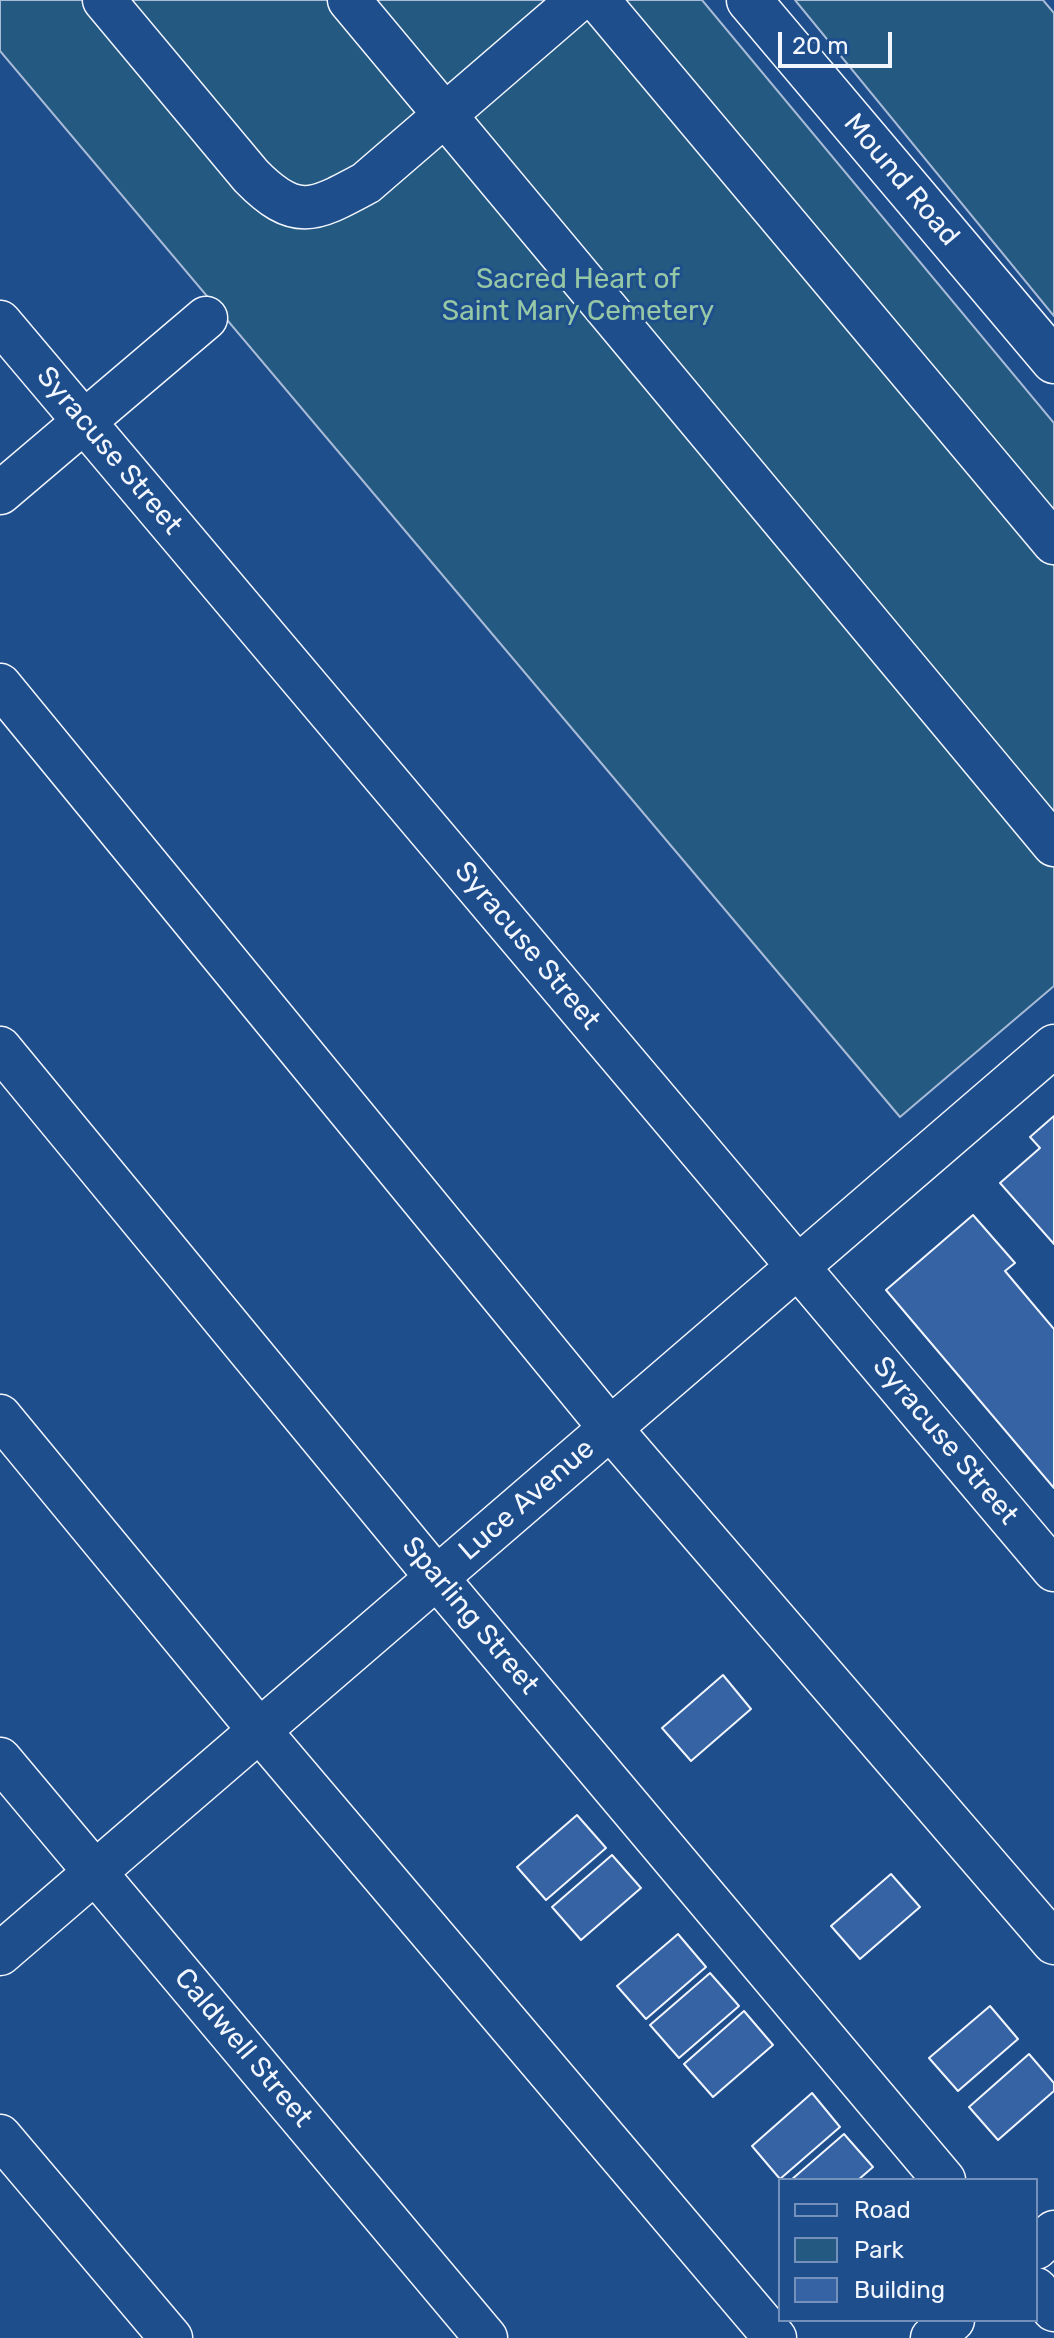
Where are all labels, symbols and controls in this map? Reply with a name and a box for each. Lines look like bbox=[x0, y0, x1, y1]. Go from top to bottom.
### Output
scale bar bbox=[782, 16, 896, 66]
text: 20 m bbox=[792, 32, 849, 60]
street label: Mound Road bbox=[836, 107, 966, 253]
park label: Sacred Heart of Saint Mary Cemetery bbox=[442, 263, 714, 329]
street label: Syracuse Street bbox=[29, 360, 189, 542]
street label: Syracuse Street bbox=[447, 855, 607, 1037]
street label: Syracuse Street bbox=[865, 1350, 1025, 1532]
street label: Luce Avenue bbox=[452, 1432, 602, 1568]
street label: Sparling Street bbox=[394, 1530, 546, 1702]
street label: Caldwell Street bbox=[167, 1962, 319, 2134]
legend bbox=[778, 2178, 1038, 2322]
text: Road bbox=[854, 2196, 911, 2224]
text: Park bbox=[854, 2236, 904, 2264]
text: Building bbox=[854, 2276, 945, 2304]

